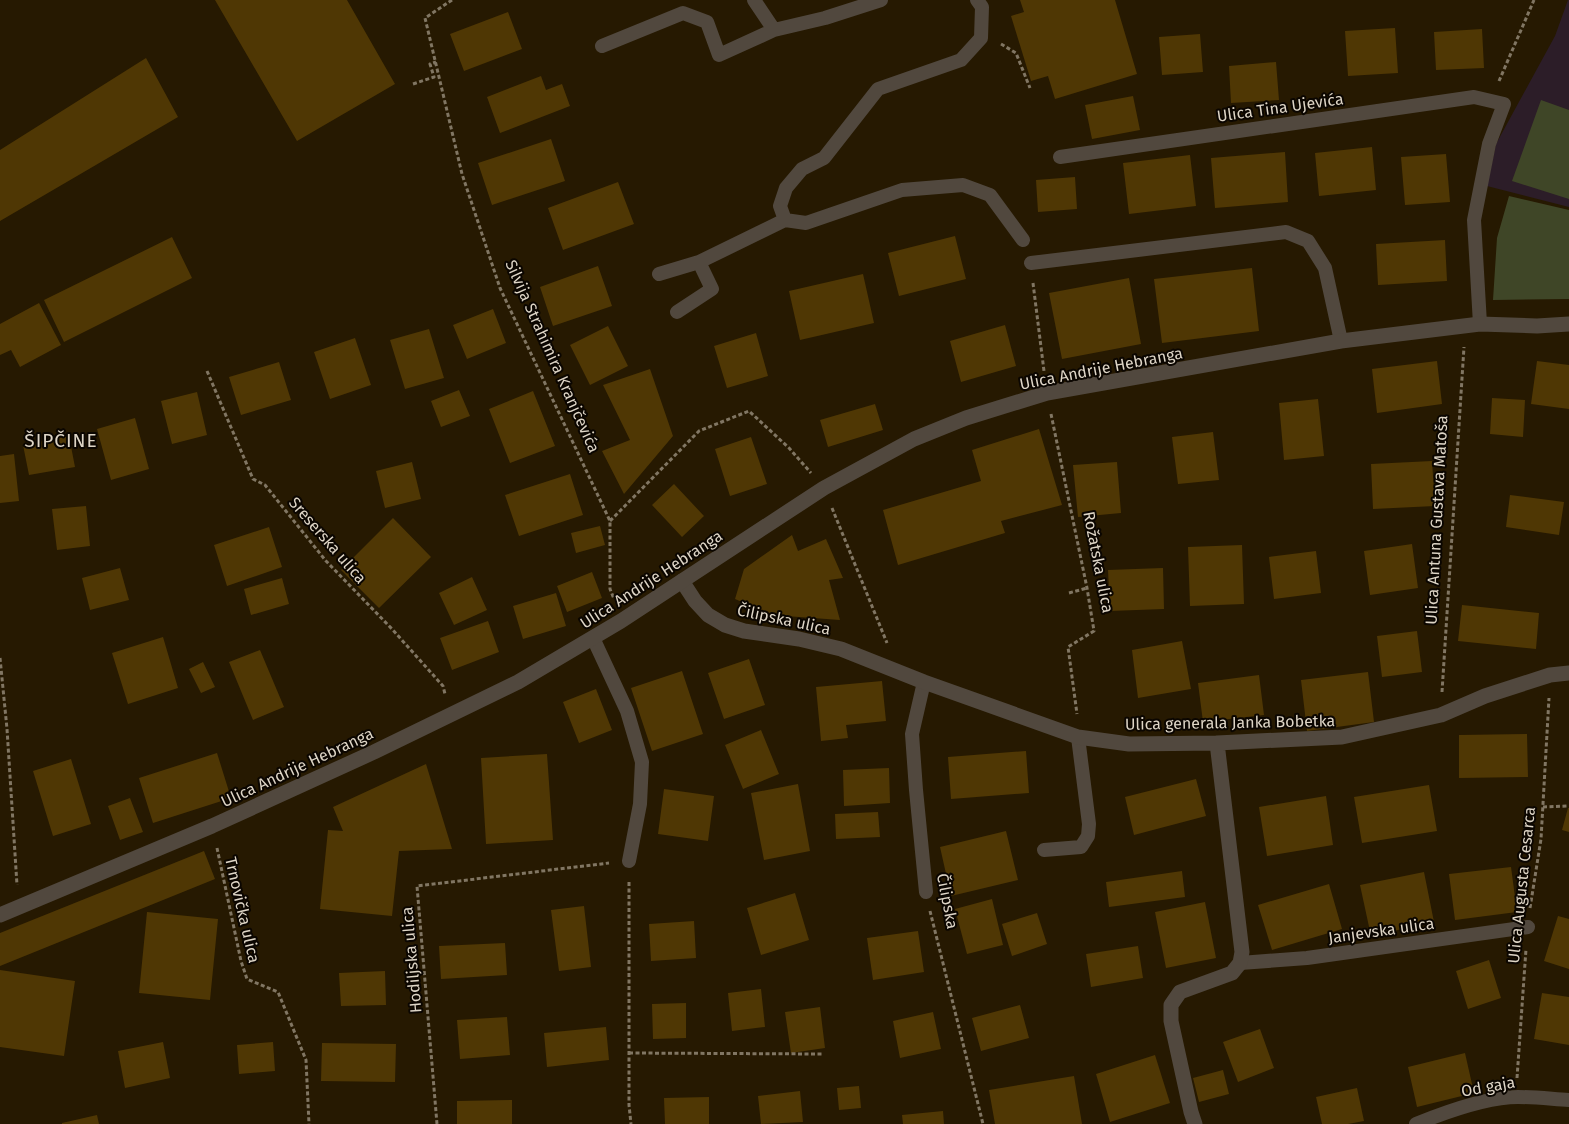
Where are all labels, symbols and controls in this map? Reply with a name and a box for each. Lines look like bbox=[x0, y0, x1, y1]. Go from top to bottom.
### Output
street label: Ulica Tina Ujevića bbox=[1216, 89, 1345, 126]
street label: Silvija Strahimira Kranjčevića bbox=[501, 257, 604, 456]
street label: Ulica Andrije Hebranga bbox=[1018, 343, 1184, 394]
street label: Ulica Antuna Gustava Matoša bbox=[1422, 415, 1451, 625]
district label: ŠIPČINE bbox=[24, 429, 98, 452]
street label: Sreserska ulica bbox=[285, 493, 370, 587]
street label: Rožatska ulica bbox=[1079, 510, 1118, 614]
street label: Ulica Andrije Hebranga bbox=[576, 526, 726, 633]
street label: Čilipska ulica bbox=[735, 599, 833, 639]
street label: Ulica generala Janka Bobetka bbox=[1125, 711, 1335, 734]
street label: Ulica Andrije Hebranga bbox=[218, 724, 376, 811]
street label: Ulica Augusta Cesarca bbox=[1504, 806, 1539, 964]
street label: Trnovička ulica bbox=[221, 855, 264, 965]
street label: Čilipska bbox=[933, 871, 963, 931]
street label: Hodiljska ulica bbox=[397, 906, 426, 1014]
street label: Janjevska ulica bbox=[1327, 914, 1435, 947]
street label: Od gaja bbox=[1460, 1072, 1517, 1101]

